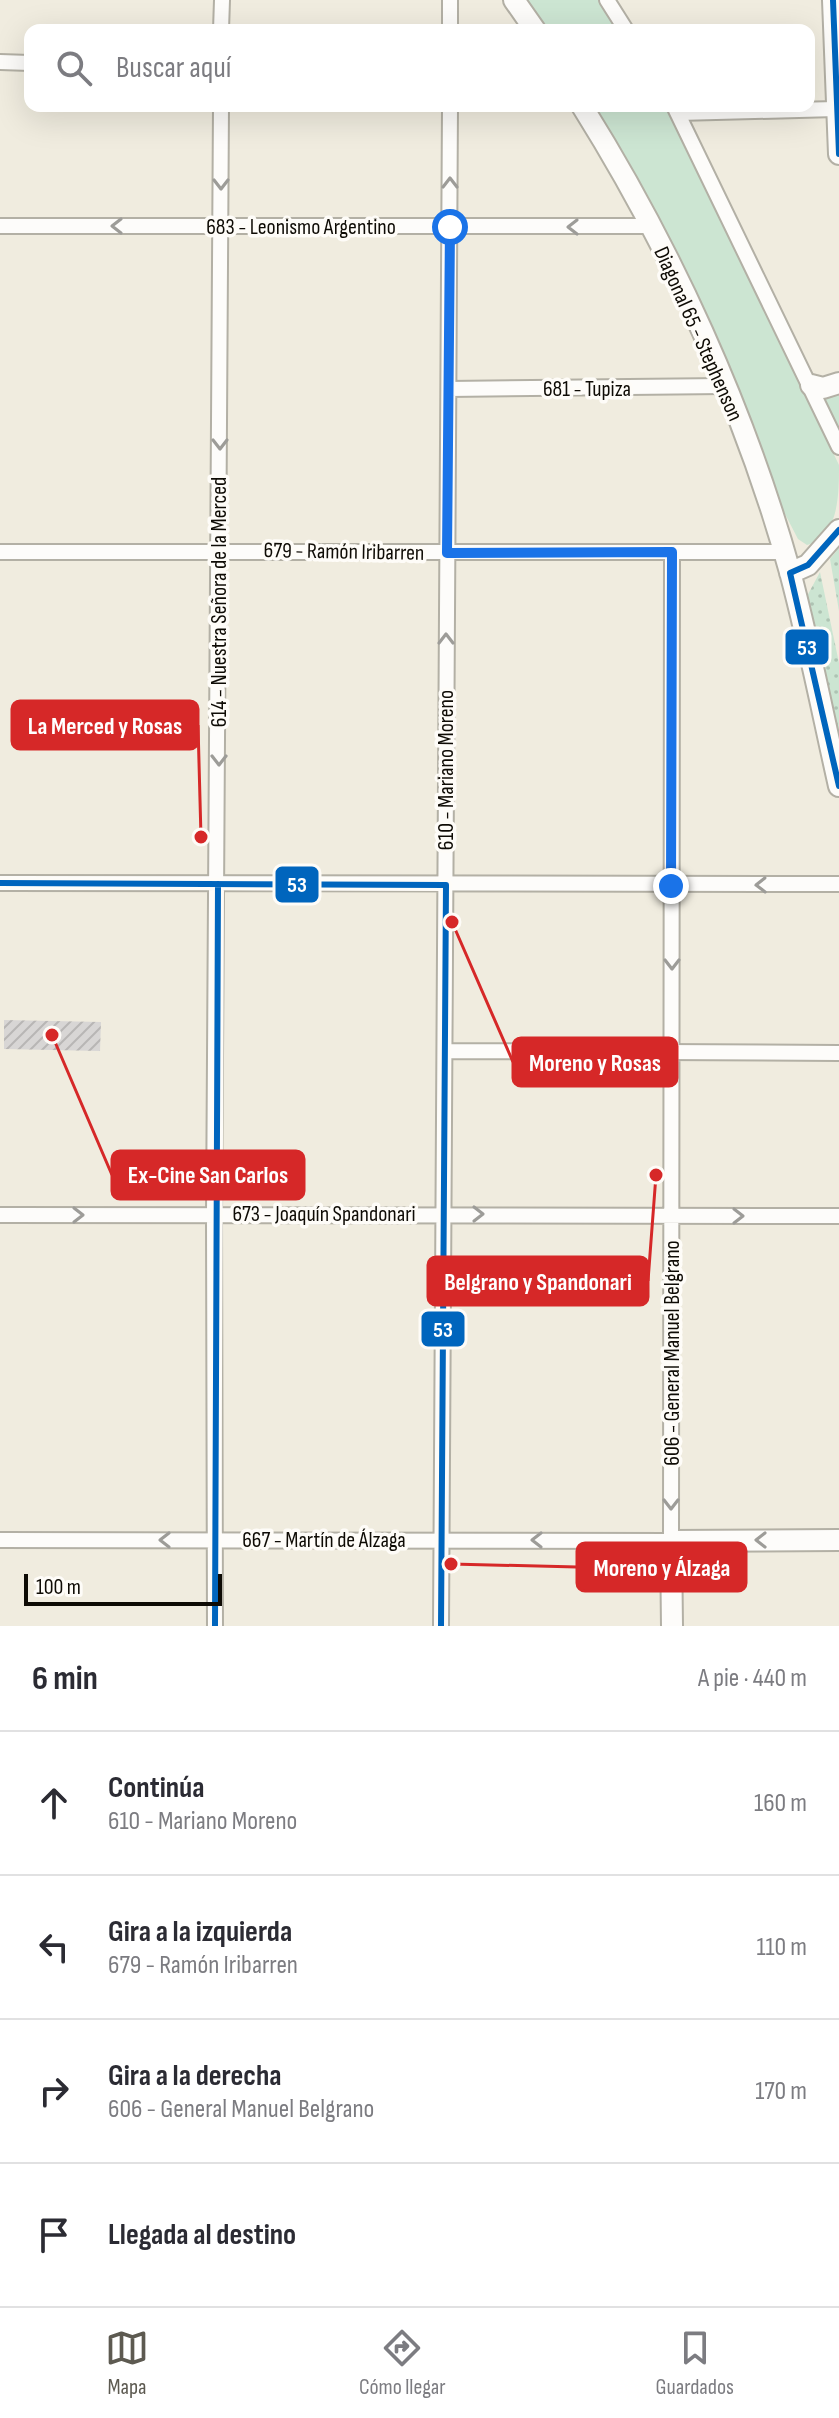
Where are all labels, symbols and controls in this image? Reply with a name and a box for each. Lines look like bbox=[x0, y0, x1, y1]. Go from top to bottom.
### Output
search box bbox=[24, 24, 815, 112]
icon: search bbox=[52, 46, 96, 90]
text: Buscar aquí bbox=[116, 50, 231, 86]
one-way arrow bbox=[441, 176, 459, 189]
one-way arrow bbox=[212, 178, 230, 191]
route start bbox=[432, 209, 468, 245]
street label: 683 - Leonismo Argentino bbox=[206, 214, 396, 241]
one-way arrow bbox=[110, 217, 123, 235]
one-way arrow bbox=[566, 218, 579, 236]
street label: Diagonal 65 - Stephenson bbox=[647, 243, 749, 425]
street label: 681 - Tupiza bbox=[543, 376, 631, 403]
one-way arrow bbox=[211, 438, 229, 451]
street label: 614 - Nuestra Señora de la Merced bbox=[206, 477, 233, 727]
street label: 679 - Ramón Iribarren bbox=[263, 537, 425, 567]
line badge: 53 bbox=[784, 628, 830, 666]
one-way arrow bbox=[437, 632, 455, 645]
text: 53 bbox=[797, 635, 817, 662]
street label: 610 - Mariano Moreno bbox=[433, 690, 460, 850]
callout: La Merced y Rosas bbox=[12, 701, 198, 749]
text: La Merced y Rosas bbox=[28, 712, 182, 741]
one-way arrow bbox=[210, 754, 228, 767]
line badge: 53 bbox=[274, 865, 320, 904]
route end bbox=[653, 868, 689, 904]
text: 53 bbox=[287, 872, 307, 899]
one-way arrow bbox=[754, 876, 767, 894]
one-way arrow bbox=[663, 958, 681, 971]
callout: Moreno y Rosas bbox=[513, 1038, 677, 1086]
text: Moreno y Rosas bbox=[529, 1049, 661, 1078]
callout: Ex-Cine San Carlos bbox=[112, 1151, 304, 1199]
text: Ex-Cine San Carlos bbox=[128, 1161, 288, 1190]
street label: 673 - Joaquín Spandonari bbox=[232, 1201, 416, 1228]
one-way arrow bbox=[472, 1205, 485, 1223]
one-way arrow bbox=[72, 1206, 85, 1224]
one-way arrow bbox=[732, 1207, 745, 1224]
street label: 606 - General Manuel Belgrano bbox=[659, 1240, 686, 1466]
callout: Belgrano y Spandonari bbox=[428, 1257, 648, 1305]
text: Belgrano y Spandonari bbox=[444, 1268, 632, 1297]
line badge: 53 bbox=[420, 1310, 466, 1348]
text: 53 bbox=[433, 1317, 453, 1344]
one-way arrow bbox=[662, 1498, 680, 1511]
street label: 667 - Martín de Álzaga bbox=[242, 1527, 406, 1554]
one-way arrow bbox=[158, 1531, 171, 1549]
one-way arrow bbox=[530, 1531, 543, 1549]
one-way arrow bbox=[754, 1531, 767, 1549]
callout: Moreno y Álzaga bbox=[577, 1543, 746, 1591]
text: Moreno y Álzaga bbox=[594, 1554, 730, 1583]
scale bar bbox=[24, 1570, 222, 1606]
text: 100 m bbox=[36, 1574, 81, 1601]
text: 6 min bbox=[32, 1658, 98, 1699]
text: A pie · 440 m bbox=[698, 1663, 807, 1694]
text: Continúa bbox=[108, 1770, 204, 1806]
icon: ahead bbox=[32, 1781, 76, 1825]
text: 160 m bbox=[754, 1788, 807, 1819]
text: 610 - Mariano Moreno bbox=[108, 1806, 297, 1837]
text: Gira a la izquierda bbox=[108, 1914, 292, 1950]
icon: left bbox=[32, 1925, 76, 1969]
text: 110 m bbox=[756, 1932, 807, 1963]
text: 679 - Ramón Iribarren bbox=[108, 1950, 298, 1981]
text: Gira a la derecha bbox=[108, 2058, 282, 2094]
icon: right bbox=[32, 2069, 76, 2113]
text: 170 m bbox=[755, 2076, 807, 2107]
text: 606 - General Manuel Belgrano bbox=[108, 2094, 374, 2125]
icon: arrive bbox=[32, 2213, 76, 2257]
text: Llegada al destino bbox=[108, 2217, 296, 2253]
tab: Mapa bbox=[105, 2326, 149, 2401]
tab: Cómo llegar bbox=[359, 2326, 446, 2401]
tab: Guardados bbox=[656, 2326, 734, 2401]

